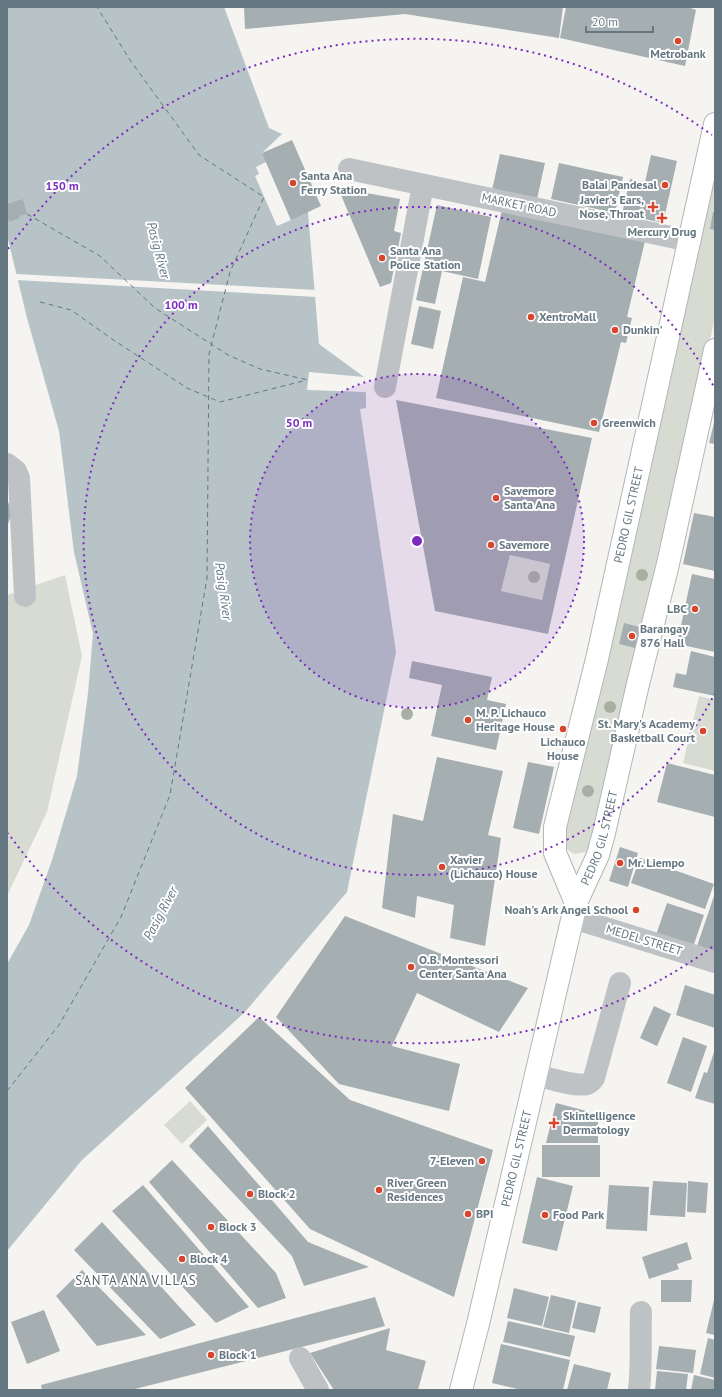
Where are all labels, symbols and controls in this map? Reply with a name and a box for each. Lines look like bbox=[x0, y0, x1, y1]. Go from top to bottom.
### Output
scale bar bbox=[586, 8, 653, 34]
text: 20 m bbox=[592, 14, 618, 29]
marker: Metrobank bbox=[673, 36, 683, 46]
place label: Metrobank bbox=[650, 46, 706, 61]
place label: Santa Ana Ferry Station bbox=[301, 168, 367, 197]
place label: Balai Pandesal bbox=[582, 177, 657, 192]
text: 150 m bbox=[45, 178, 79, 193]
marker: Santa Ana Ferry Station bbox=[288, 178, 298, 188]
marker: Balai Pandesal bbox=[660, 180, 670, 190]
street label: MARKET ROAD bbox=[480, 189, 558, 220]
place label: Javier's Ears, Nose, Throat bbox=[579, 192, 645, 221]
marker: Javier's Ears, Nose, Throat bbox=[647, 201, 659, 213]
marker: Mercury Drug bbox=[657, 213, 667, 223]
water label: Pasig River bbox=[143, 220, 174, 281]
place label: Mercury Drug bbox=[628, 224, 696, 239]
place label: Santa Ana Police Station bbox=[390, 243, 461, 272]
marker: Santa Ana Police Station bbox=[377, 253, 387, 263]
text: 100 m bbox=[164, 297, 198, 312]
place label: XentroMall bbox=[539, 309, 597, 324]
marker: XentroMall bbox=[526, 312, 536, 322]
place label: Dunkin' bbox=[623, 322, 662, 337]
marker: Dunkin' bbox=[610, 325, 620, 335]
text: 50 m bbox=[286, 415, 312, 430]
place label: Greenwich bbox=[602, 415, 656, 430]
marker: Greenwich bbox=[589, 418, 599, 428]
street label: PEDRO GIL STREET bbox=[610, 465, 646, 565]
place label: Savemore Santa Ana bbox=[504, 483, 555, 512]
marker: Savemore Santa Ana bbox=[491, 493, 501, 503]
centre of rings bbox=[410, 534, 424, 548]
place label: Savemore bbox=[499, 537, 549, 552]
marker: Savemore bbox=[486, 540, 496, 550]
water label: Pasig River bbox=[211, 561, 236, 622]
place label: LBC bbox=[667, 601, 687, 616]
marker: LBC bbox=[690, 604, 700, 614]
place label: Barangay 876 Hall bbox=[640, 621, 688, 650]
marker: Barangay 876 Hall bbox=[627, 631, 637, 641]
place label: M. P. Lichauco Heritage House bbox=[476, 705, 555, 734]
marker: M. P. Lichauco Heritage House bbox=[463, 715, 473, 725]
place label: St. Mary's Academy Basketball Court bbox=[598, 716, 696, 745]
marker: Lichauco House bbox=[558, 724, 568, 734]
marker: St. Mary's Academy Basketball Court bbox=[698, 726, 708, 736]
place label: Lichauco House bbox=[541, 734, 586, 763]
street label: PEDRO GIL STREET bbox=[577, 789, 621, 887]
place label: Xavier (Lichauco) House bbox=[450, 852, 538, 881]
place label: Mr. Liempo bbox=[628, 855, 685, 870]
marker: Mr. Liempo bbox=[615, 858, 625, 868]
marker: Xavier (Lichauco) House bbox=[437, 862, 447, 872]
water label: Pasig River bbox=[139, 883, 182, 943]
place label: Noah's Ark Angel School bbox=[504, 902, 628, 917]
marker: Noah's Ark Angel School bbox=[631, 905, 641, 915]
street label: MEDEL STREET bbox=[604, 921, 684, 958]
place label: O.B. Montessori Center Santa Ana bbox=[419, 952, 507, 981]
marker: O.B. Montessori Center Santa Ana bbox=[406, 962, 416, 972]
street label: PEDRO GIL STREET bbox=[498, 1108, 535, 1208]
place label: Skintelligence Dermatology bbox=[563, 1108, 636, 1137]
marker: Skintelligence Dermatology bbox=[548, 1117, 560, 1129]
place label: 7-Eleven bbox=[430, 1153, 474, 1168]
marker: 7-Eleven bbox=[477, 1156, 487, 1166]
place label: River Green Residences bbox=[387, 1175, 446, 1204]
marker: River Green Residences bbox=[374, 1185, 384, 1195]
place label: Block 2 bbox=[258, 1186, 296, 1201]
marker: Block 2 bbox=[245, 1189, 255, 1199]
place label: BPI bbox=[476, 1206, 493, 1221]
place label: Food Park bbox=[553, 1207, 604, 1222]
marker: BPI bbox=[463, 1209, 473, 1219]
marker: Food Park bbox=[540, 1210, 550, 1220]
place label: Block 3 bbox=[219, 1219, 257, 1234]
marker: Block 3 bbox=[206, 1222, 216, 1232]
place label: Block 4 bbox=[190, 1251, 228, 1266]
marker: Block 4 bbox=[177, 1254, 187, 1264]
district label: SANTA ANA VILLAS bbox=[75, 1272, 197, 1289]
place label: Block 1 bbox=[219, 1347, 257, 1362]
marker: Block 1 bbox=[206, 1350, 216, 1360]

